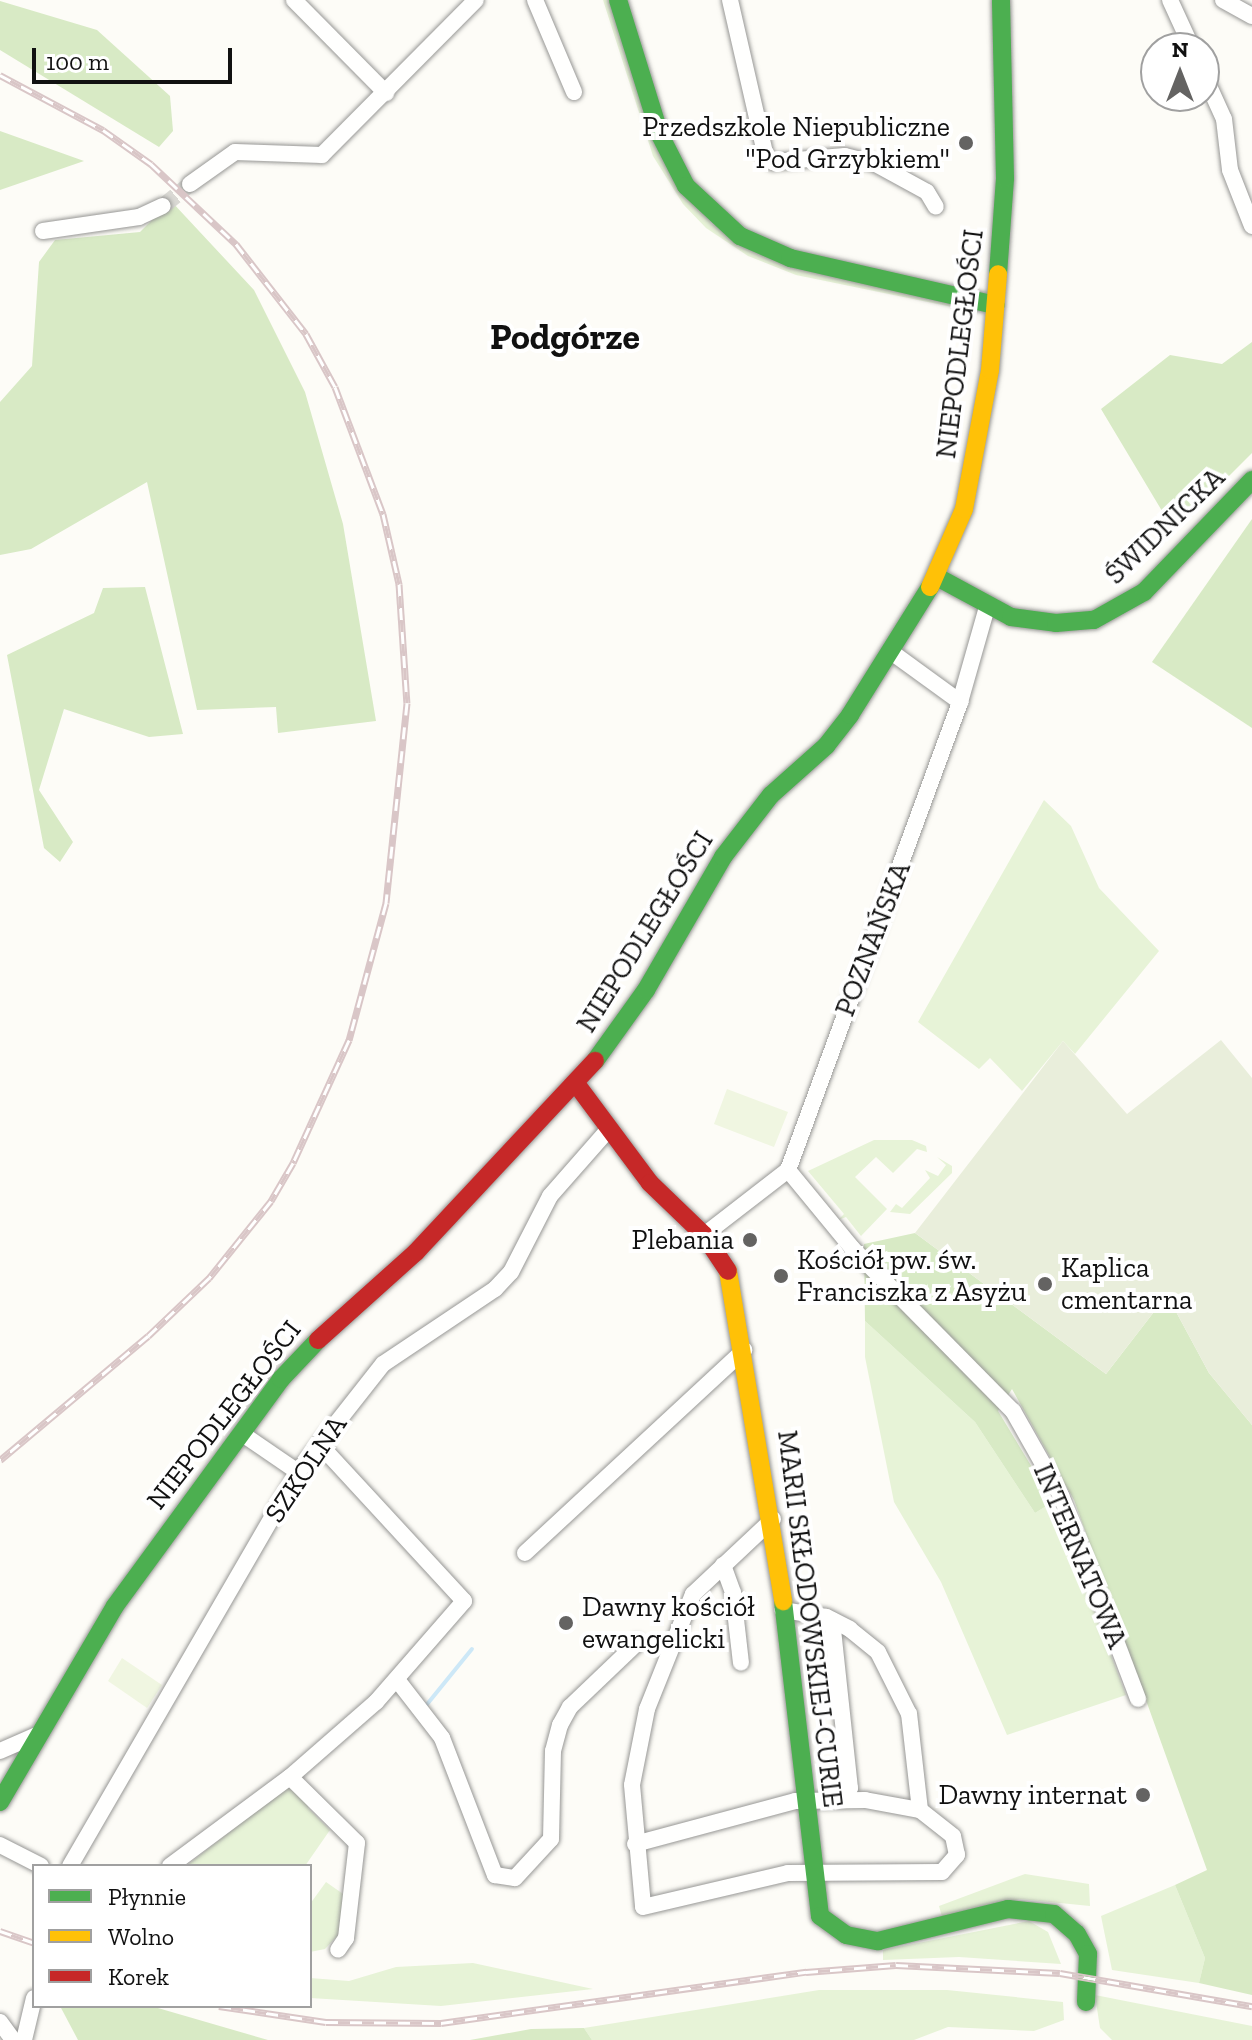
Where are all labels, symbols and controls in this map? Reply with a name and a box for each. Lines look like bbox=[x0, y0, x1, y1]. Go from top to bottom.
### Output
scale bar bbox=[36, 32, 236, 82]
north arrow bbox=[1140, 32, 1220, 112]
text: N bbox=[1172, 36, 1188, 63]
text: 100 m bbox=[46, 47, 109, 76]
place label: Przedszkole Niepubliczne "Pod Grzybkiem" bbox=[642, 110, 950, 176]
marker: Przedszkole Niepubliczne "Pod Grzybkiem" bbox=[957, 134, 975, 152]
street label: NIEPODLEGŁOŚCI bbox=[929, 228, 991, 460]
district label: Podgórze bbox=[490, 315, 640, 359]
street label: ŚWIDNICKA bbox=[1098, 461, 1232, 591]
street label: NIEPODLEGŁOŚCI bbox=[570, 825, 720, 1039]
street label: POZNAŃSKA bbox=[828, 857, 918, 1021]
place label: Plebania bbox=[631, 1223, 734, 1257]
marker: Plebania bbox=[741, 1231, 759, 1249]
place label: Kościół pw. św. Franciszka z Asyżu bbox=[797, 1243, 1027, 1309]
place label: Kaplica cmentarna bbox=[1061, 1251, 1193, 1317]
marker: Kościół pw. św. Franciszka z Asyżu bbox=[772, 1267, 790, 1285]
marker: Kaplica cmentarna bbox=[1036, 1275, 1054, 1293]
street label: NIEPODLEGŁOŚCI bbox=[140, 1314, 308, 1516]
street label: SZKOLNA bbox=[258, 1409, 354, 1529]
street label: MARII SKŁODOWSKIEJ-CURIE bbox=[770, 1429, 850, 1809]
street label: INTERNATOWA bbox=[1026, 1459, 1134, 1653]
place label: Dawny kościół ewangelicki bbox=[582, 1590, 756, 1656]
marker: Dawny kościół ewangelicki bbox=[557, 1614, 575, 1632]
place label: Dawny internat bbox=[938, 1778, 1127, 1812]
marker: Dawny internat bbox=[1134, 1786, 1152, 1804]
legend bbox=[32, 1864, 312, 2008]
text: Płynnie bbox=[108, 1882, 186, 1911]
text: Wolno bbox=[108, 1922, 174, 1951]
text: Korek bbox=[108, 1962, 169, 1991]

